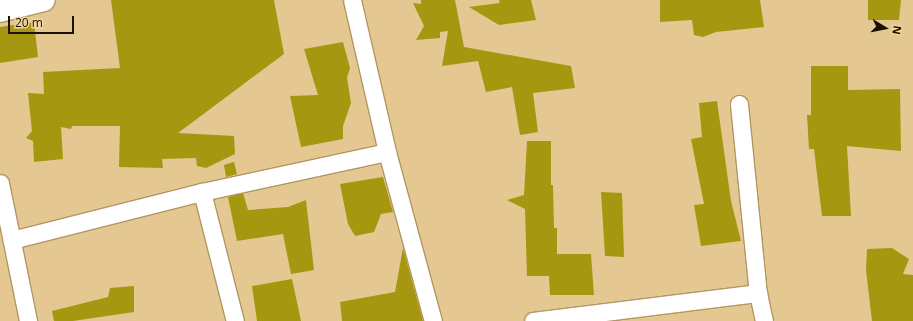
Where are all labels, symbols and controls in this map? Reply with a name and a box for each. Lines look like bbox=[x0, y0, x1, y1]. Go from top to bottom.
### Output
scale bar bbox=[10, 8, 76, 34]
north arrow bbox=[865, 8, 905, 48]
text: 20 m bbox=[15, 14, 43, 31]
text: N bbox=[889, 24, 905, 36]

